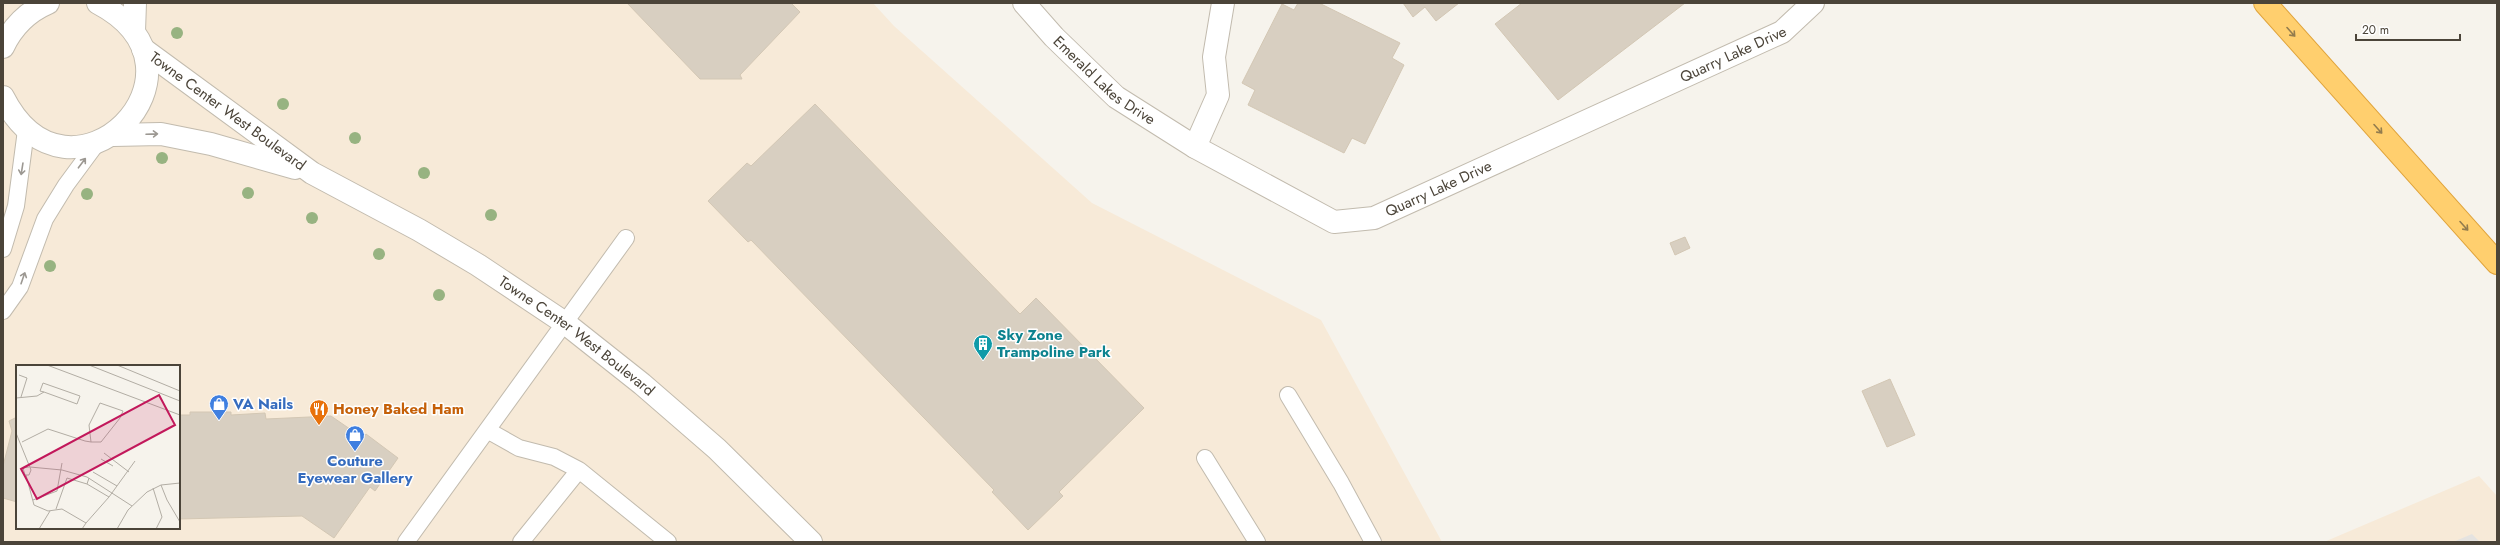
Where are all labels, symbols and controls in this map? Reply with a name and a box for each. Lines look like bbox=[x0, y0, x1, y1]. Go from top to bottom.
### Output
scale bar bbox=[2356, 16, 2460, 42]
street label: Quarry Lake Drive bbox=[1676, 20, 1790, 88]
text: 20 m bbox=[2362, 21, 2389, 39]
one-way arrow bbox=[2287, 27, 2296, 37]
street label: Emerald Lakes Drive bbox=[1048, 31, 1160, 130]
street label: Towne Center West Boulevard bbox=[145, 46, 310, 176]
one-way arrow bbox=[2373, 124, 2383, 134]
one-way arrow bbox=[145, 130, 158, 138]
street label: Quarry Lake Drive bbox=[1382, 155, 1495, 222]
one-way arrow bbox=[78, 158, 86, 169]
one-way arrow bbox=[18, 162, 26, 175]
one-way arrow bbox=[2460, 221, 2469, 232]
street label: Towne Center West Boulevard bbox=[494, 271, 659, 401]
one-way arrow bbox=[20, 272, 27, 285]
place label: Sky Zone Trampoline Park bbox=[997, 324, 1111, 363]
building icon: Sky Zone Trampoline Park bbox=[972, 333, 994, 361]
inset map bbox=[16, 365, 180, 529]
shop icon: VA Nails bbox=[208, 393, 230, 421]
place label: VA Nails bbox=[232, 393, 293, 415]
restaurant icon: Honey Baked Ham bbox=[308, 398, 330, 426]
place label: Honey Baked Ham bbox=[333, 398, 464, 420]
shop icon: Couture Eyewear Gallery bbox=[344, 424, 366, 452]
place label: Couture Eyewear Gallery bbox=[298, 450, 413, 489]

